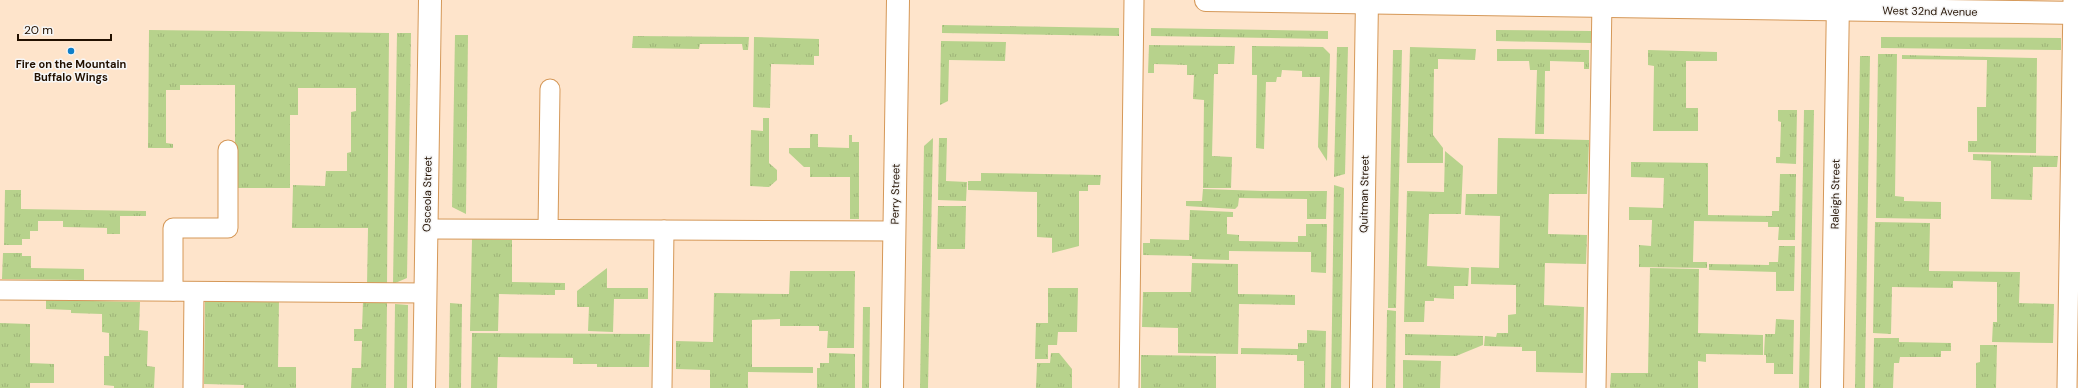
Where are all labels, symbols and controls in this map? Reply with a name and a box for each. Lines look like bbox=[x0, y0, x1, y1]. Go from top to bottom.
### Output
street label: West 32nd Avenue bbox=[1882, 3, 1978, 19]
scale bar bbox=[18, 16, 111, 42]
text: 20 m bbox=[24, 22, 53, 38]
marker: Fire on the Mountain Buffalo Wings bbox=[66, 46, 76, 56]
place label: Fire on the Mountain Buffalo Wings bbox=[16, 57, 127, 84]
street label: Quitman Street bbox=[1356, 155, 1372, 233]
street label: Osceola Street bbox=[419, 156, 435, 232]
street label: Raleigh Street bbox=[1827, 159, 1843, 229]
street label: Perry Street bbox=[887, 164, 903, 224]

